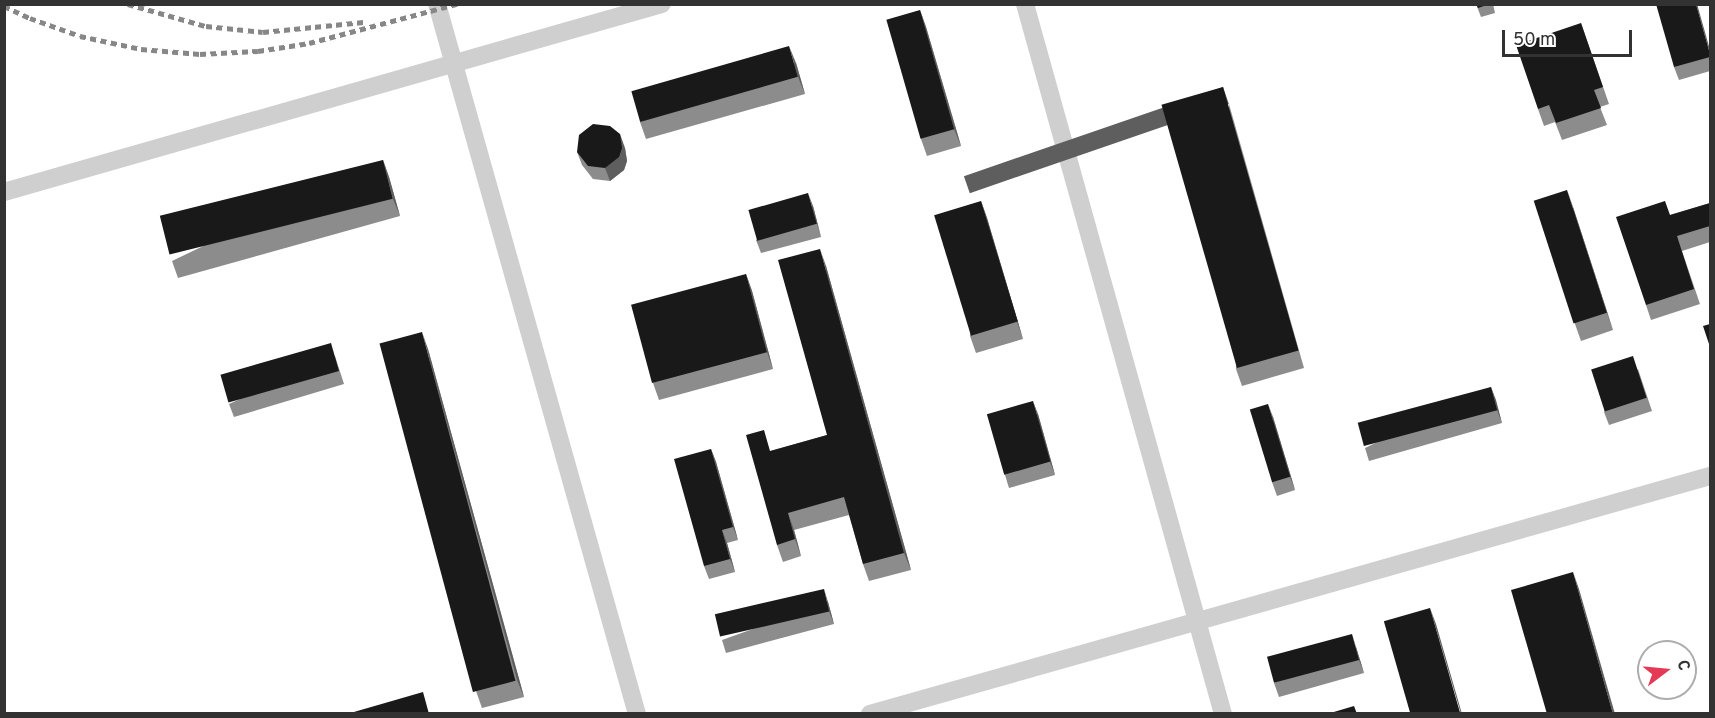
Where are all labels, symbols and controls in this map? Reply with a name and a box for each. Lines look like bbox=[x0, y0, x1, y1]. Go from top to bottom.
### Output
scale bar bbox=[1505, 18, 1636, 56]
text: 50 m bbox=[1513, 29, 1555, 52]
north arrow bbox=[1637, 640, 1697, 700]
text: С bbox=[1671, 658, 1693, 673]

